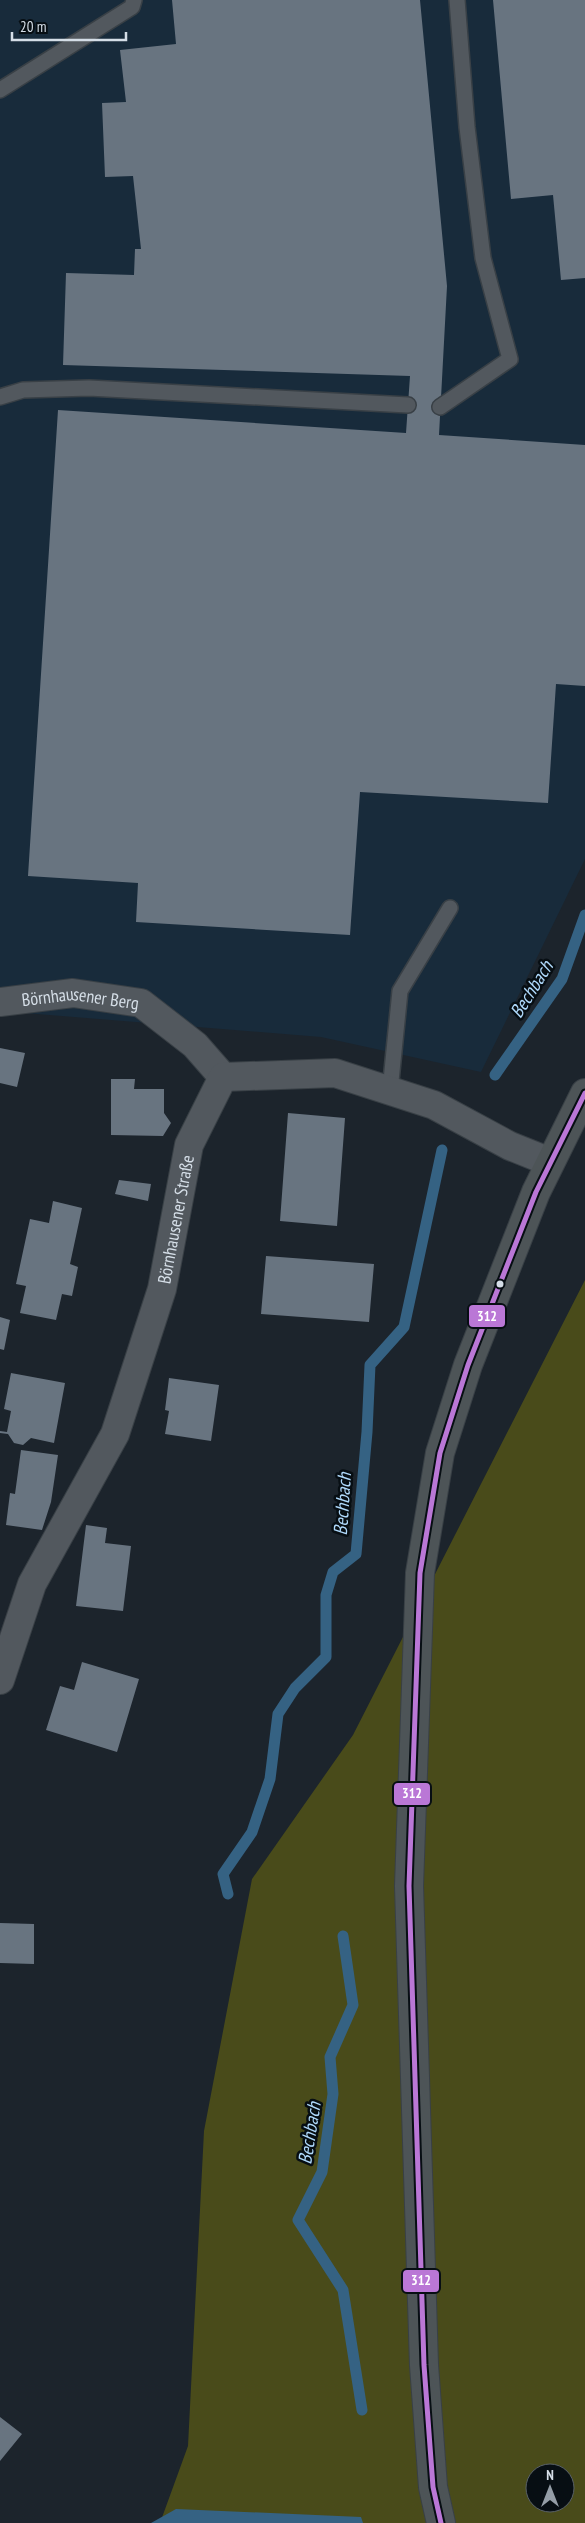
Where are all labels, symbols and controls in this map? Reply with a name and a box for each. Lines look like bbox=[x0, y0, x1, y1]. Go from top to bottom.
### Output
scale bar bbox=[12, 10, 126, 42]
text: 20 m bbox=[20, 17, 46, 36]
water label: Bechbach bbox=[504, 955, 559, 1022]
street label: Börnhausener Berg bbox=[20, 982, 141, 1014]
street label: Börnhausener Straße bbox=[152, 1153, 198, 1286]
unlabelled marker bbox=[495, 1279, 505, 1289]
line badge: 312 bbox=[468, 1304, 506, 1328]
text: 312 bbox=[477, 1307, 497, 1325]
water label: Bechbach bbox=[328, 1470, 356, 1536]
line badge: 312 bbox=[393, 1782, 431, 1806]
text: 312 bbox=[402, 1784, 422, 1802]
water label: Bechbach bbox=[292, 2099, 326, 2166]
line badge: 312 bbox=[402, 2269, 440, 2293]
text: 312 bbox=[411, 2271, 431, 2289]
north arrow bbox=[525, 2463, 575, 2513]
text: N bbox=[546, 2466, 554, 2484]

